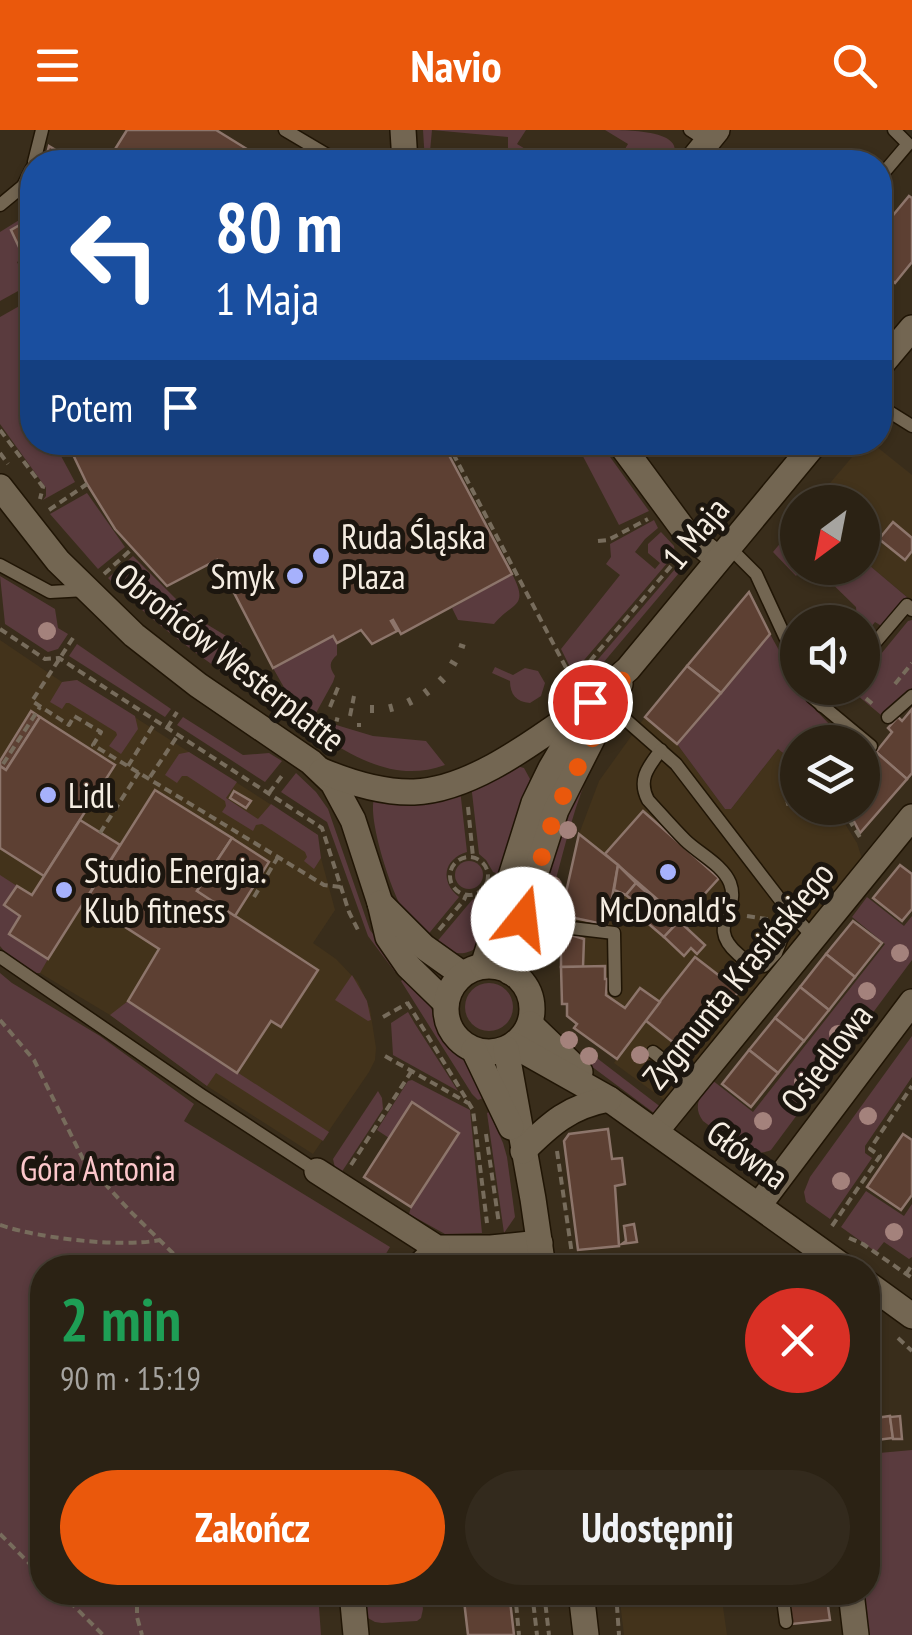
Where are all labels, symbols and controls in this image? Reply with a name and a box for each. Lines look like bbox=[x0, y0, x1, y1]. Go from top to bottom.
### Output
text: Navio bbox=[411, 36, 502, 94]
icon: menu bbox=[30, 38, 85, 93]
icon: search bbox=[827, 38, 882, 93]
text: 80 m bbox=[215, 181, 343, 271]
icon: left bbox=[50, 190, 180, 320]
text: 1 Maja bbox=[215, 269, 319, 327]
icon: arrive bbox=[153, 380, 208, 435]
text: Potem bbox=[50, 383, 133, 432]
north arrow bbox=[780, 485, 880, 585]
map controls bbox=[780, 485, 880, 825]
street label: 1 Maja bbox=[651, 487, 739, 579]
place label: Ruda Śląska Plaza bbox=[341, 513, 486, 599]
marker: Ruda Śląska Plaza bbox=[310, 545, 332, 567]
street label: Obrońców Westerplatte bbox=[105, 552, 355, 762]
place label: Smyk bbox=[210, 553, 275, 599]
marker: Smyk bbox=[284, 565, 306, 587]
button: sound bbox=[780, 605, 880, 705]
pin bbox=[548, 660, 633, 745]
icon: arrive bbox=[563, 675, 618, 730]
button: layers bbox=[780, 725, 880, 825]
place label: Lidl bbox=[68, 772, 113, 818]
marker: Lidl bbox=[37, 784, 59, 806]
place label: Studio Energia. Klub fitness bbox=[84, 847, 266, 933]
street label: Zygmunta Krasińskiego bbox=[632, 852, 844, 1098]
marker: McDonald's bbox=[657, 861, 679, 883]
position arrow bbox=[471, 867, 575, 971]
marker: Studio Energia. Klub fitness bbox=[53, 879, 75, 901]
place label: McDonald's bbox=[599, 886, 737, 932]
street label: Osiedlowa bbox=[770, 994, 882, 1122]
street label: Główna bbox=[698, 1109, 798, 1199]
park label: Góra Antonia bbox=[20, 1145, 176, 1191]
text: 2 min bbox=[60, 1280, 181, 1358]
button: close bbox=[745, 1288, 850, 1393]
text: 90 m · 15:19 bbox=[60, 1357, 201, 1399]
button: Zakończ bbox=[60, 1470, 445, 1585]
button: Udostępnij bbox=[465, 1470, 850, 1585]

